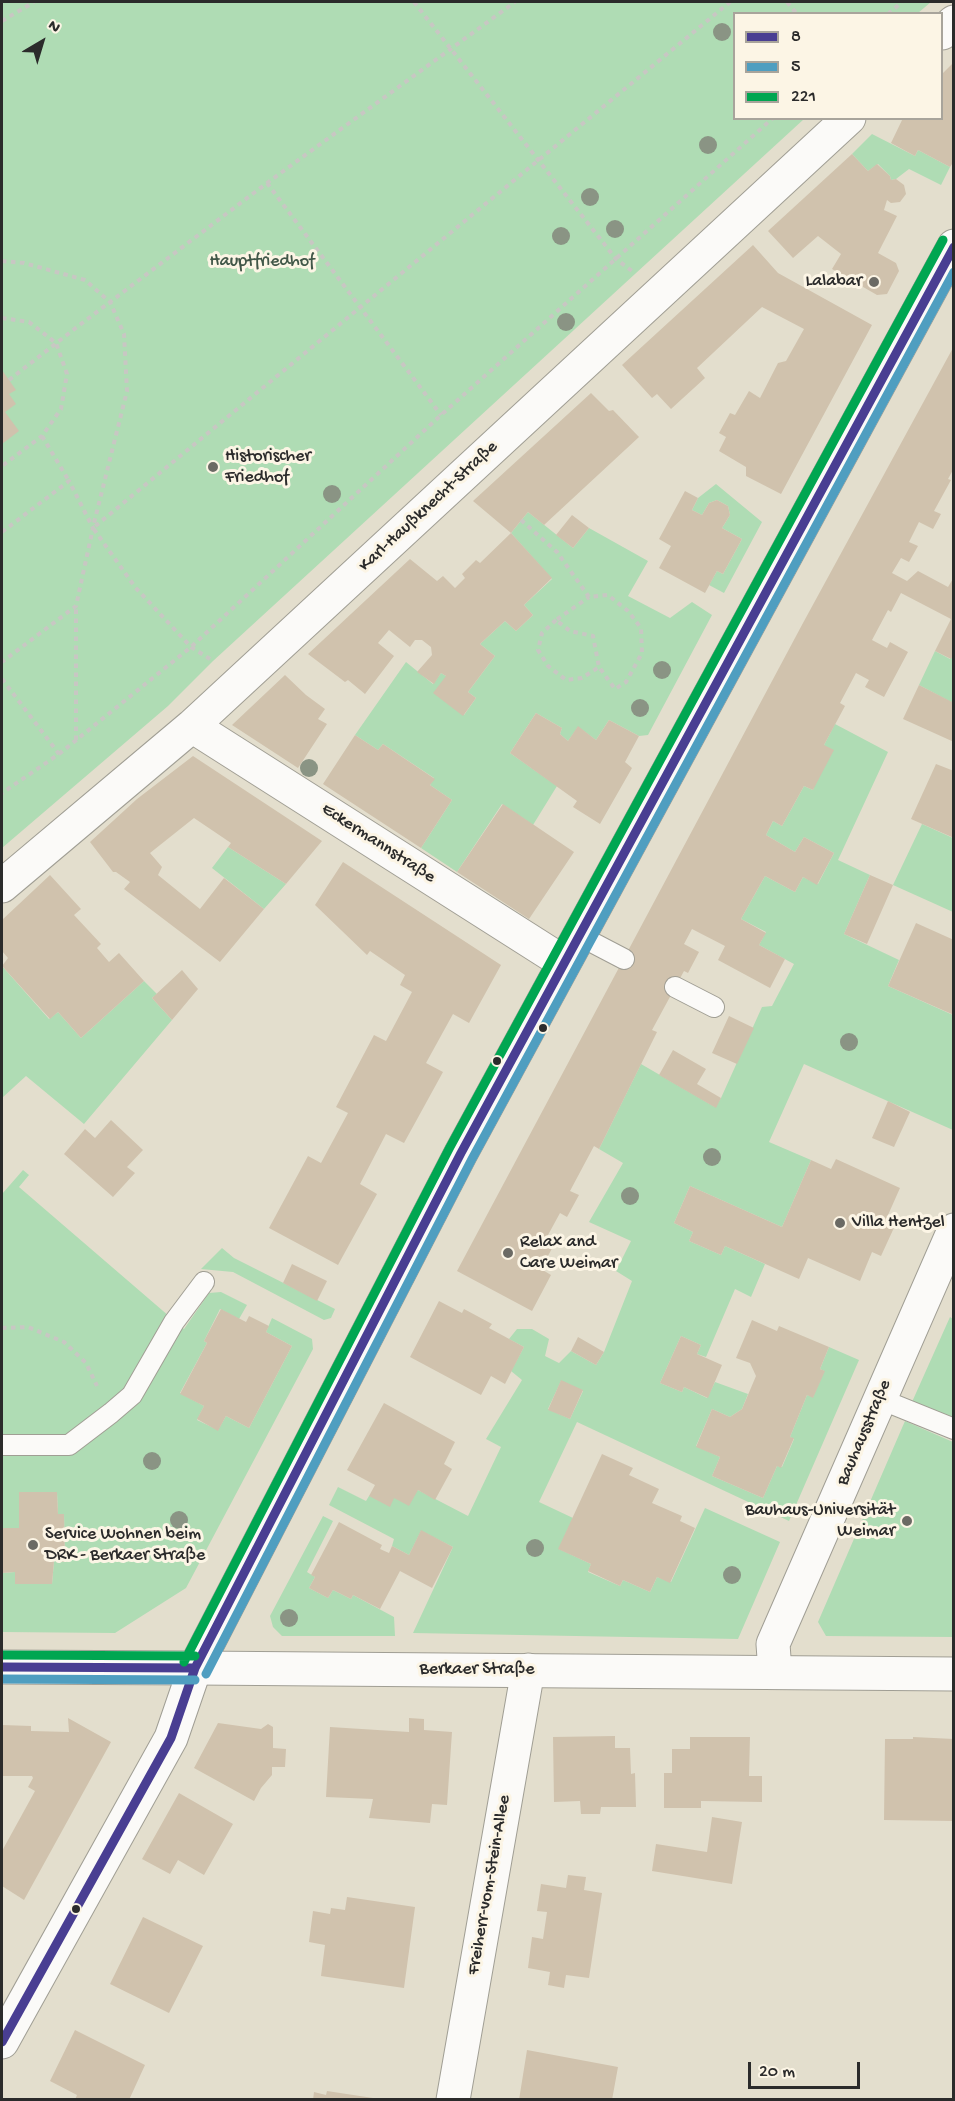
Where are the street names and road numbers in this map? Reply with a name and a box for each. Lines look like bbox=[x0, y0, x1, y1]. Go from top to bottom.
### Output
street label: Karl-Haußknecht-Straße bbox=[355, 437, 503, 577]
street label: Eckermannstraße bbox=[317, 799, 439, 889]
street label: Bauhausstraße bbox=[833, 1377, 897, 1489]
street label: Berkaer Straße bbox=[419, 1659, 535, 1681]
street label: Freiherr-vom-Stein-Allee bbox=[464, 1793, 516, 1977]

